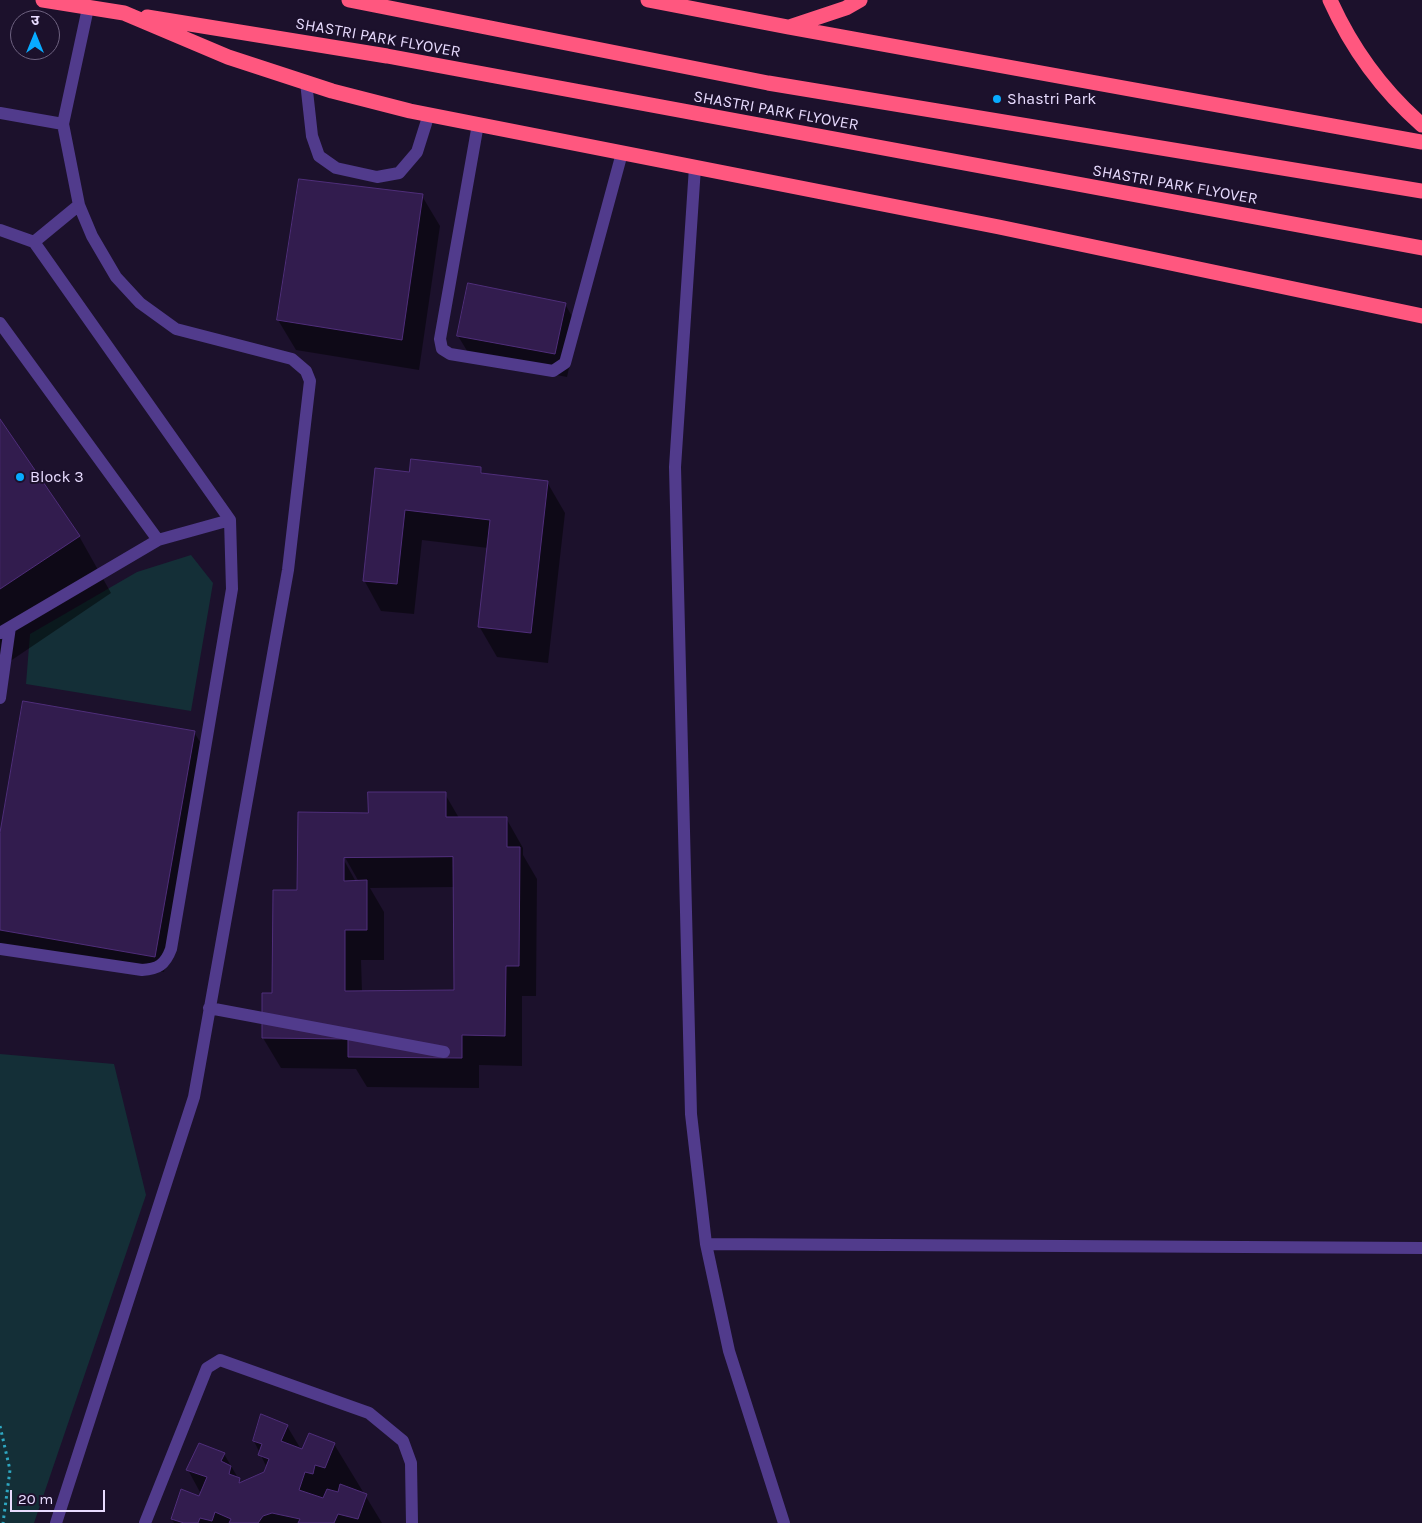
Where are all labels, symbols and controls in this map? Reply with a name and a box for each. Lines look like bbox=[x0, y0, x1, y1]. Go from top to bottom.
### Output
north arrow bbox=[10, 10, 60, 60]
text: उ bbox=[31, 12, 39, 29]
street label: SHASTRI PARK FLYOVER bbox=[294, 14, 462, 62]
street label: SHASTRI PARK FLYOVER bbox=[692, 87, 860, 135]
place label: Shastri Park bbox=[1007, 89, 1096, 109]
marker: Shastri Park bbox=[991, 93, 1003, 105]
street label: SHASTRI PARK FLYOVER bbox=[1091, 161, 1259, 209]
place label: Block 3 bbox=[30, 467, 84, 487]
marker: Block 3 bbox=[14, 471, 26, 483]
scale bar bbox=[12, 1480, 108, 1512]
text: 20 m bbox=[18, 1490, 53, 1508]

